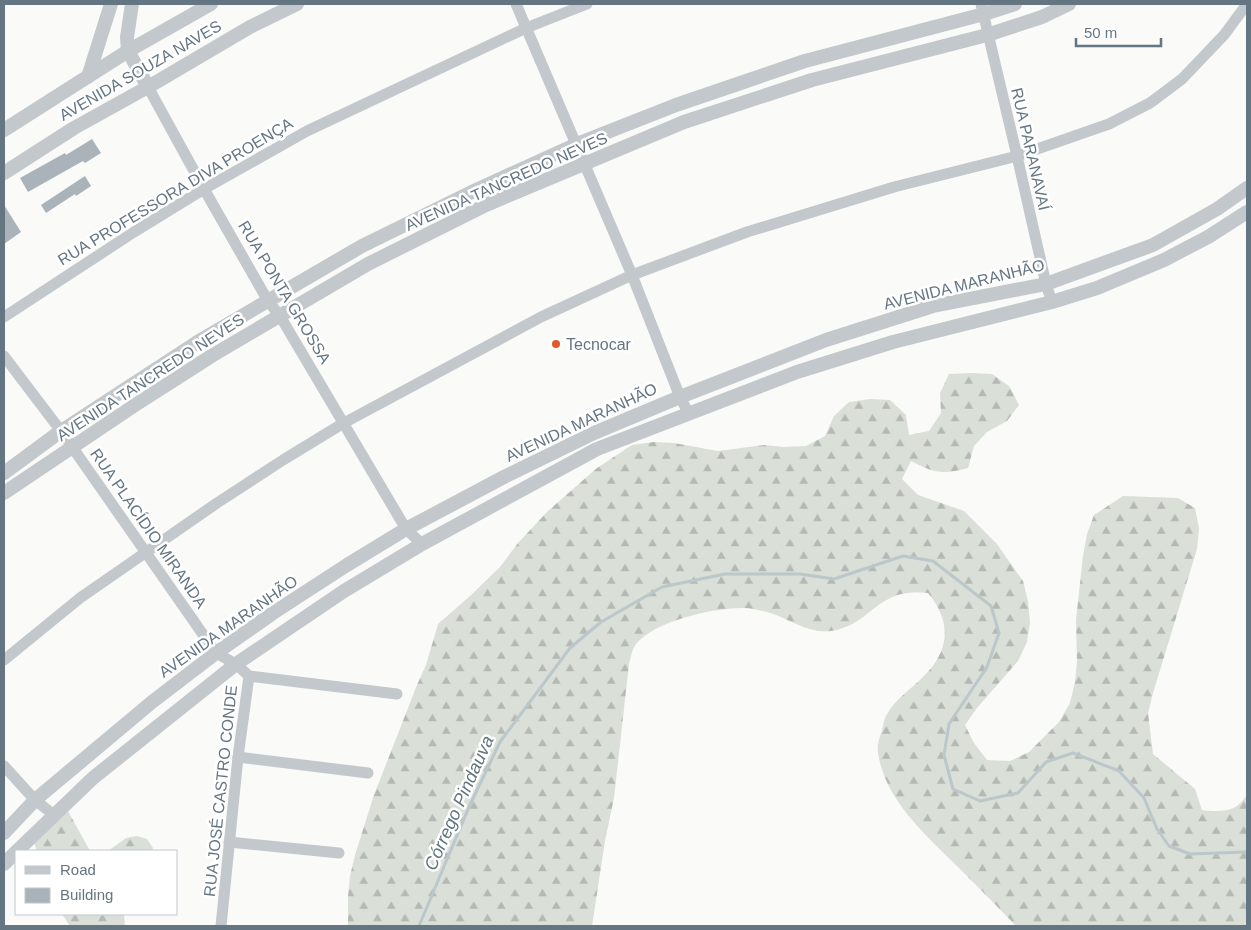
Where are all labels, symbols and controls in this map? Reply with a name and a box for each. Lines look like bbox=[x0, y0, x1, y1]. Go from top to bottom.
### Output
scale bar bbox=[1076, 15, 1161, 47]
street label: AVENIDA SOUZA NAVES bbox=[56, 17, 224, 124]
text: 50 m bbox=[1084, 24, 1117, 41]
street label: RUA PARANAVAÍ bbox=[1008, 86, 1054, 213]
street label: RUA PROFESSORA DIVA PROENÇA bbox=[55, 114, 296, 268]
street label: AVENIDA TANCREDO NEVES bbox=[402, 129, 610, 234]
street label: RUA PONTA GROSSA bbox=[235, 218, 334, 367]
street label: AVENIDA MARANHÃO bbox=[881, 254, 1046, 313]
street label: AVENIDA TANCREDO NEVES bbox=[54, 310, 247, 444]
place label: Tecnocar bbox=[566, 336, 632, 353]
marker: Tecnocar bbox=[550, 338, 562, 350]
street label: AVENIDA MARANHÃO bbox=[502, 378, 660, 465]
street label: RUA PLACÍDIO MIRANDA bbox=[87, 445, 211, 611]
street label: AVENIDA MARANHÃO bbox=[155, 570, 301, 681]
street label: RUA JOSÉ CASTRO CONDE bbox=[200, 684, 240, 898]
water label: Córrego Pindauva bbox=[420, 733, 498, 873]
legend bbox=[15, 850, 178, 915]
text: Road bbox=[60, 861, 96, 878]
text: Building bbox=[60, 886, 113, 903]

